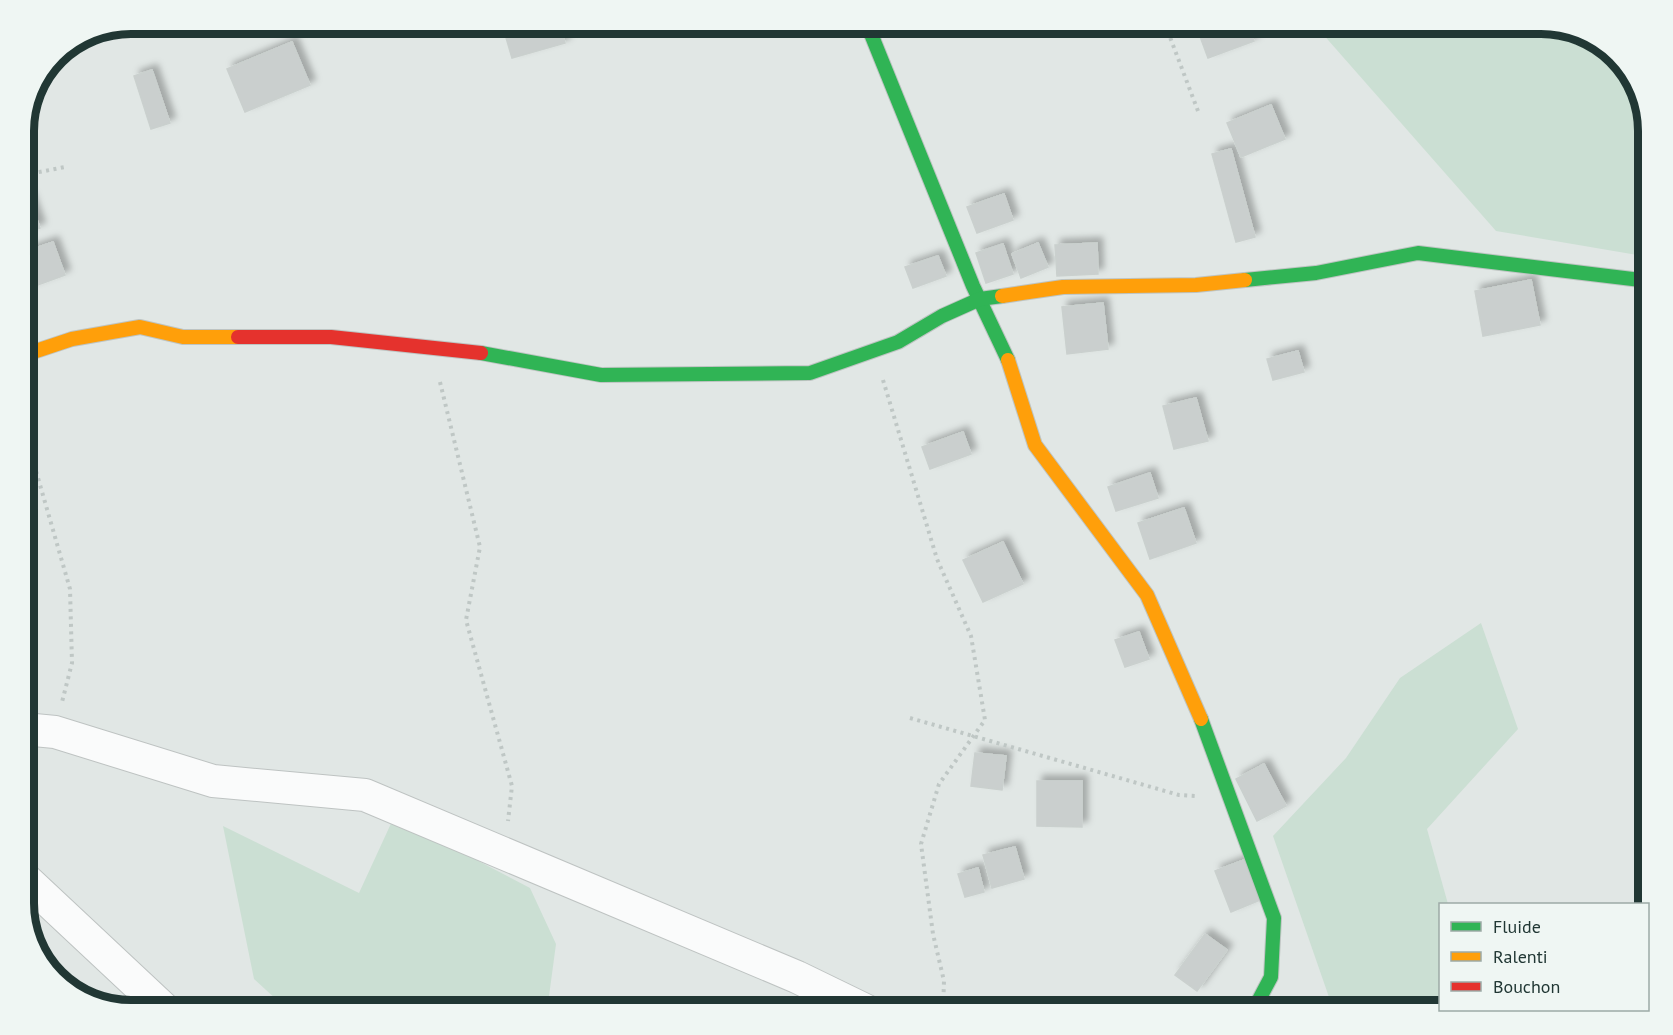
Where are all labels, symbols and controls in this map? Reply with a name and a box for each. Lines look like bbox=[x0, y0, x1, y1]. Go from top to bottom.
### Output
legend bbox=[1439, 903, 1649, 1011]
text: Fluide bbox=[1493, 915, 1541, 938]
text: Ralenti bbox=[1493, 945, 1548, 968]
text: Bouchon bbox=[1493, 975, 1560, 998]

